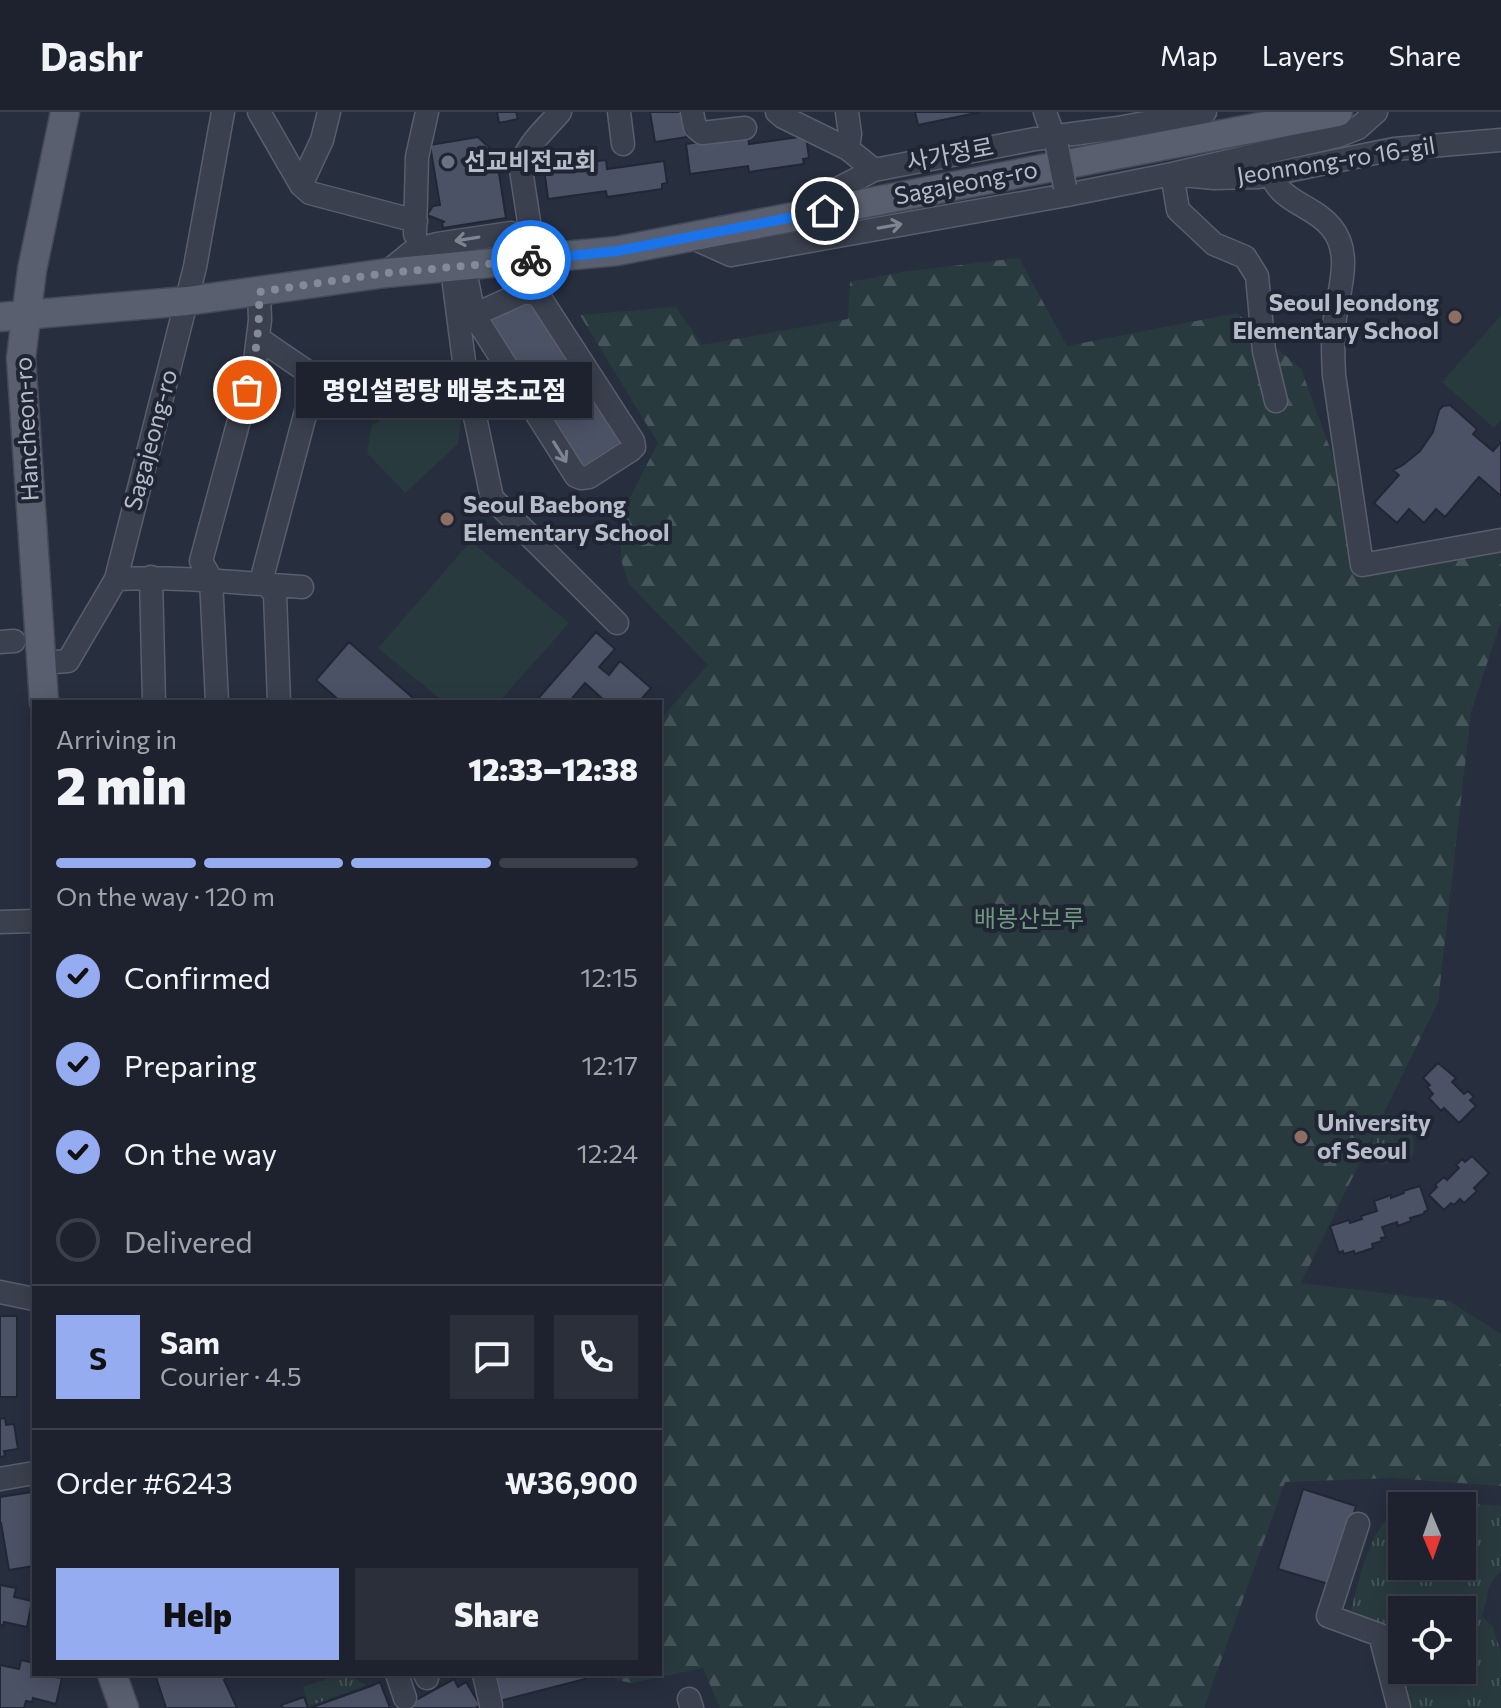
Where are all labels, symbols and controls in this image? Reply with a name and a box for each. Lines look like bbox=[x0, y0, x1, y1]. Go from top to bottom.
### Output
text: Dashr bbox=[40, 32, 143, 79]
text: Map bbox=[1160, 38, 1218, 72]
text: Layers bbox=[1262, 38, 1344, 72]
text: Share bbox=[1388, 38, 1461, 72]
street label: Jeonnong-ro 16-gil bbox=[1234, 130, 1437, 190]
street label: 사가정로 bbox=[904, 131, 996, 176]
place label: 선교비전교회 bbox=[464, 146, 596, 175]
marker: 선교비전교회 bbox=[439, 153, 457, 171]
street label: Sagajeong-ro bbox=[892, 153, 1040, 210]
pin bbox=[791, 177, 859, 245]
icon: home bbox=[803, 189, 847, 233]
one-way arrow bbox=[877, 218, 902, 233]
courier bbox=[491, 220, 571, 300]
one-way arrow bbox=[455, 232, 480, 247]
icon: bike bbox=[509, 238, 553, 282]
place label: Seoul Jeondong Elementary School bbox=[1232, 287, 1439, 344]
marker: Seoul Jeondong Elementary School bbox=[1446, 308, 1464, 326]
street label: Hancheon-ro bbox=[7, 356, 44, 502]
pin bbox=[213, 356, 281, 424]
callout: 명인설렁탕 배봉초교점 bbox=[295, 362, 591, 418]
street label: Sagajeong-ro bbox=[117, 366, 182, 513]
icon: bag bbox=[225, 368, 269, 412]
text: 명인설렁탕 배봉초교점 bbox=[322, 374, 566, 405]
one-way arrow bbox=[552, 440, 568, 463]
place label: Seoul Baebong Elementary School bbox=[463, 489, 670, 546]
marker: Seoul Baebong Elementary School bbox=[438, 510, 456, 528]
text: Arriving in bbox=[56, 723, 177, 754]
text: 12:33–12:38 bbox=[468, 750, 638, 787]
text: 2 min bbox=[56, 752, 187, 816]
text: On the way · 120 m bbox=[56, 880, 275, 911]
park label: 배봉산보루 bbox=[974, 903, 1084, 932]
icon: check bbox=[56, 954, 100, 998]
text: Confirmed bbox=[124, 958, 271, 995]
text: 12:15 bbox=[580, 961, 638, 992]
icon: check bbox=[56, 1042, 100, 1086]
text: Preparing bbox=[124, 1046, 257, 1083]
text: 12:17 bbox=[581, 1049, 638, 1080]
place label: University of Seoul bbox=[1317, 1107, 1431, 1164]
marker: University of Seoul bbox=[1292, 1128, 1310, 1146]
icon: check bbox=[56, 1130, 100, 1174]
text: On the way bbox=[124, 1134, 277, 1171]
text: 12:24 bbox=[577, 1137, 638, 1168]
text: Delivered bbox=[124, 1222, 253, 1259]
button: chat bbox=[450, 1315, 534, 1399]
button: phone bbox=[554, 1315, 638, 1399]
text: Sam bbox=[160, 1323, 220, 1360]
text: S bbox=[89, 1339, 107, 1376]
text: Courier · 4.5 bbox=[160, 1360, 302, 1391]
text: Order #6243 bbox=[56, 1463, 233, 1500]
text: ₩36,900 bbox=[505, 1463, 638, 1500]
north arrow bbox=[1388, 1492, 1476, 1580]
map controls bbox=[1388, 1492, 1476, 1684]
button: Help bbox=[56, 1568, 339, 1660]
button: Share bbox=[355, 1568, 638, 1660]
button: locate bbox=[1388, 1596, 1476, 1684]

